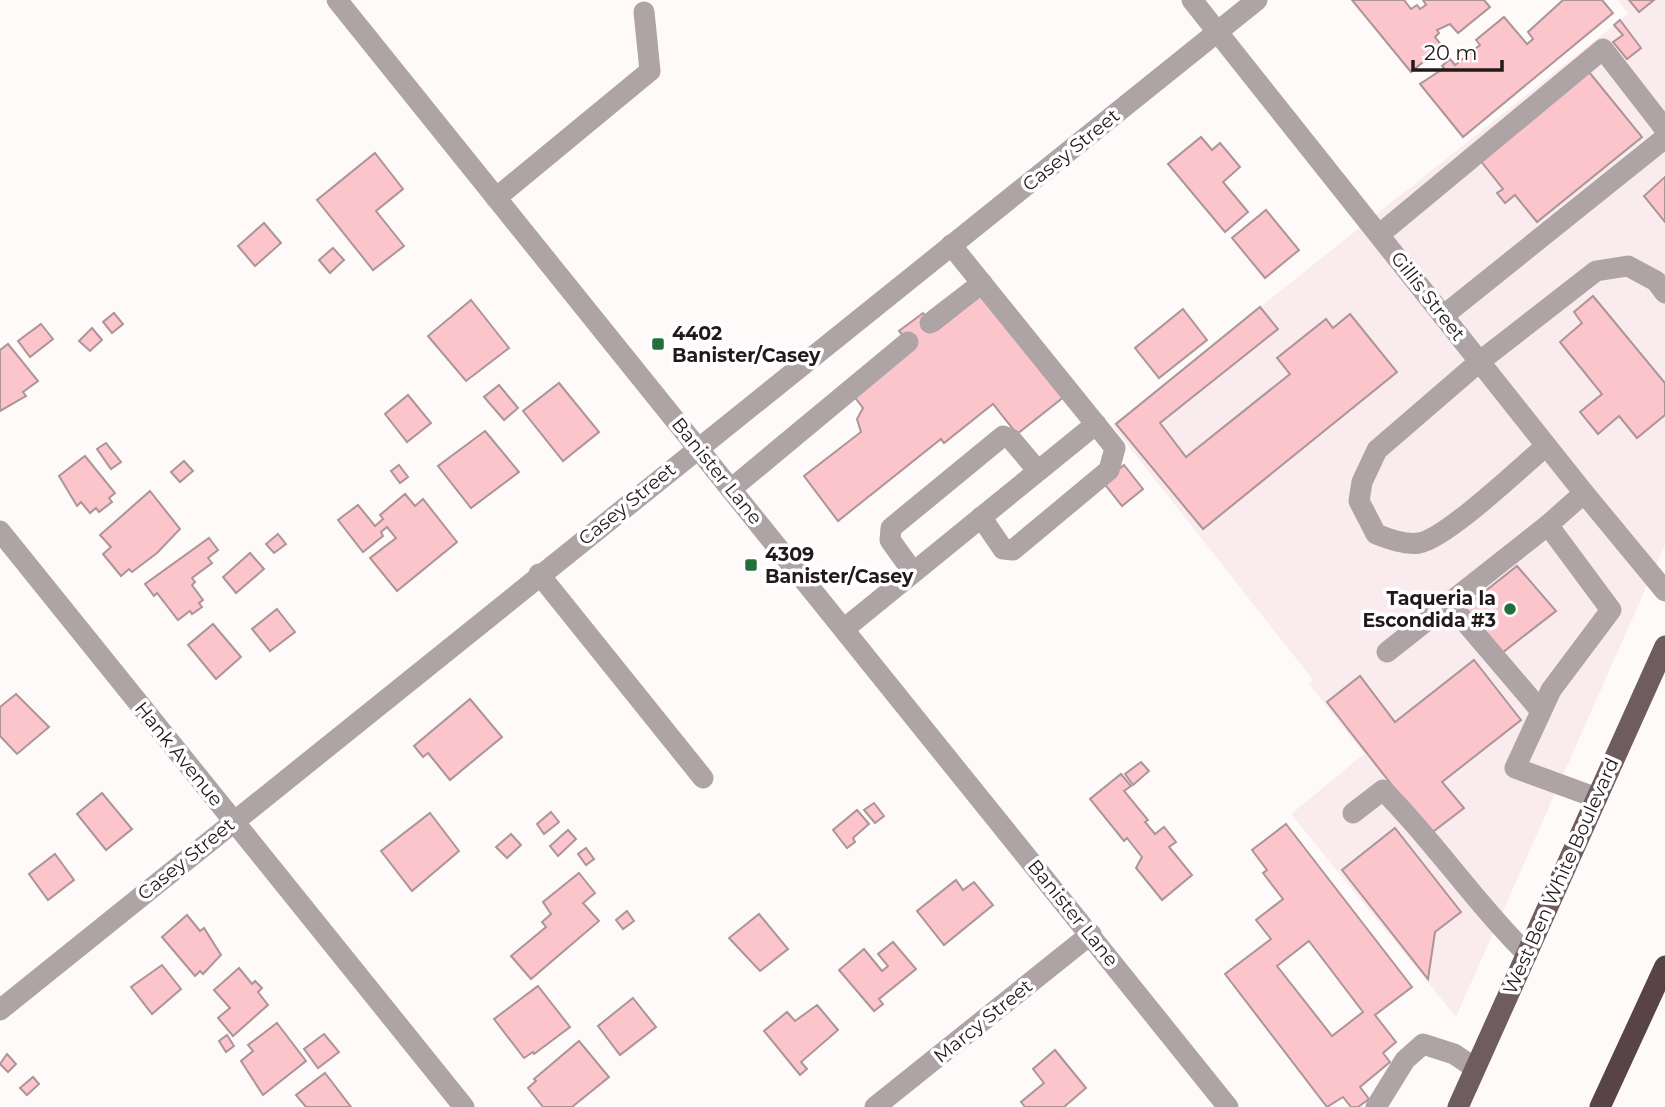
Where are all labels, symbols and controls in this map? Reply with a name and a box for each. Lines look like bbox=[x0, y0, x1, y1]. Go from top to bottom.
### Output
scale bar bbox=[1413, 28, 1502, 72]
text: 20 m bbox=[1424, 40, 1478, 65]
street label: Casey Street bbox=[1018, 104, 1124, 196]
street label: Gillis Street bbox=[1386, 247, 1470, 345]
place label: 4402 Banister/Casey bbox=[672, 322, 821, 367]
marker: 4402 Banister/Casey bbox=[650, 336, 666, 352]
street label: Banister Lane bbox=[667, 413, 767, 529]
street label: Casey Street bbox=[574, 458, 680, 550]
place label: 4309 Banister/Casey bbox=[765, 543, 914, 588]
marker: 4309 Banister/Casey bbox=[743, 557, 759, 573]
place label: Taqueria la Escondida #3 bbox=[1362, 587, 1496, 632]
marker: Taqueria la Escondida #3 bbox=[1502, 601, 1518, 617]
street label: Hank Avenue bbox=[130, 697, 228, 811]
street label: West Ben White Boulevard bbox=[1498, 754, 1624, 998]
street label: Casey Street bbox=[133, 813, 239, 905]
street label: Banister Lane bbox=[1023, 855, 1123, 971]
street label: Marcy Street bbox=[929, 974, 1037, 1068]

